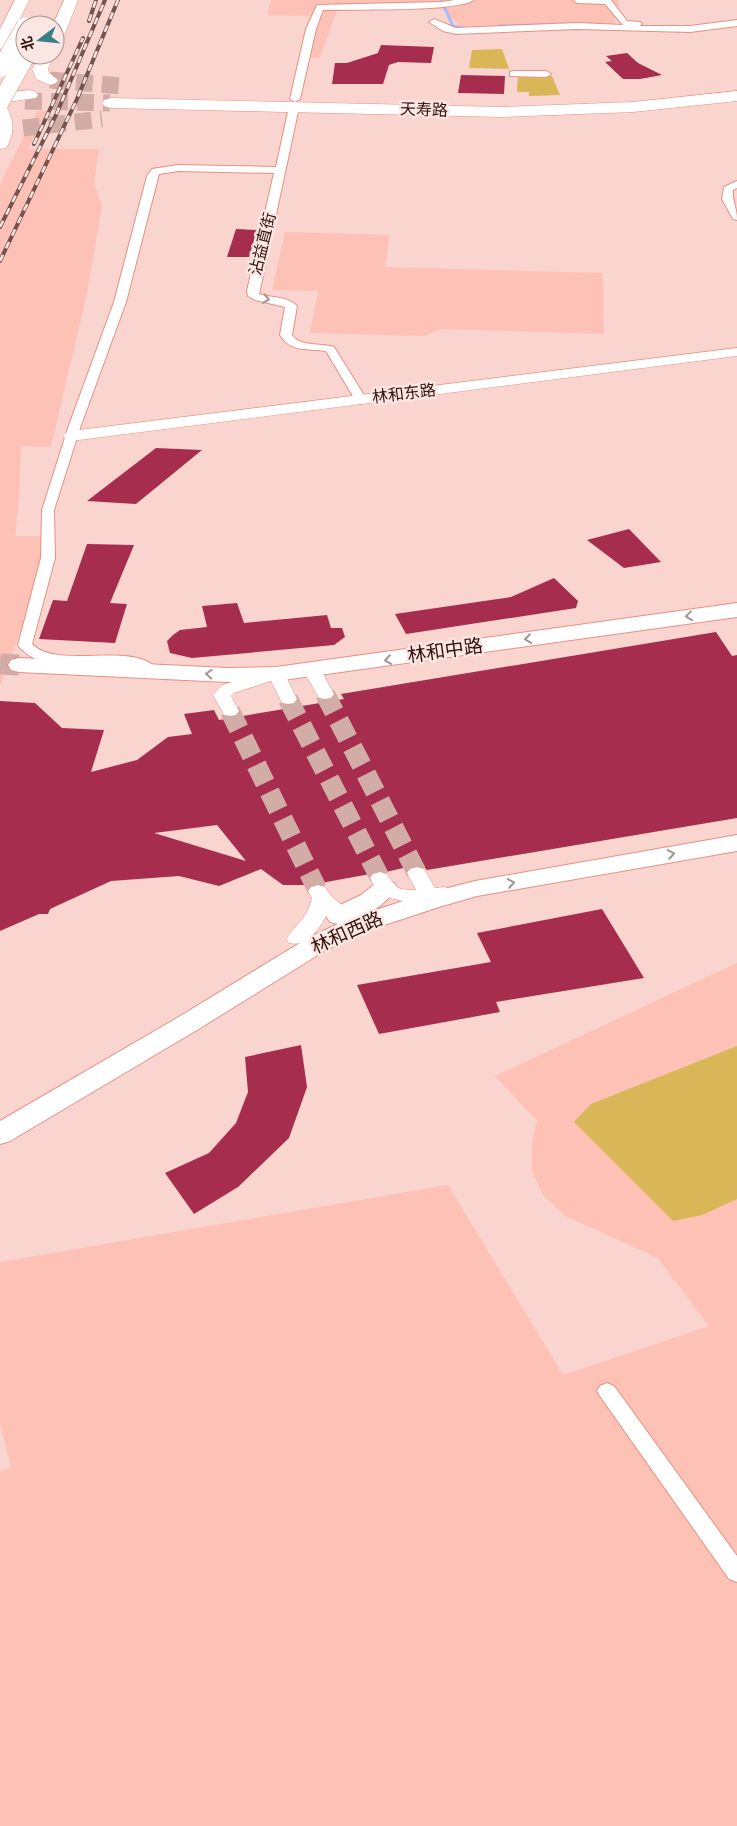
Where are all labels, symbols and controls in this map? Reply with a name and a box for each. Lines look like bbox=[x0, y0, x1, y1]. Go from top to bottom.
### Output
north arrow bbox=[15, 15, 65, 65]
text: 北 bbox=[18, 34, 38, 53]
street label: 天寿路 bbox=[400, 99, 448, 121]
street label: 沾益直街 bbox=[246, 211, 280, 277]
one-way arrow bbox=[261, 294, 270, 304]
street label: 林和东路 bbox=[371, 380, 437, 408]
one-way arrow bbox=[684, 611, 693, 621]
street label: 林和中路 bbox=[406, 634, 484, 668]
one-way arrow bbox=[523, 634, 532, 644]
one-way arrow bbox=[383, 654, 391, 665]
one-way arrow bbox=[204, 669, 212, 680]
one-way arrow bbox=[666, 850, 675, 860]
one-way arrow bbox=[506, 878, 515, 888]
street label: 林和西路 bbox=[307, 907, 387, 959]

